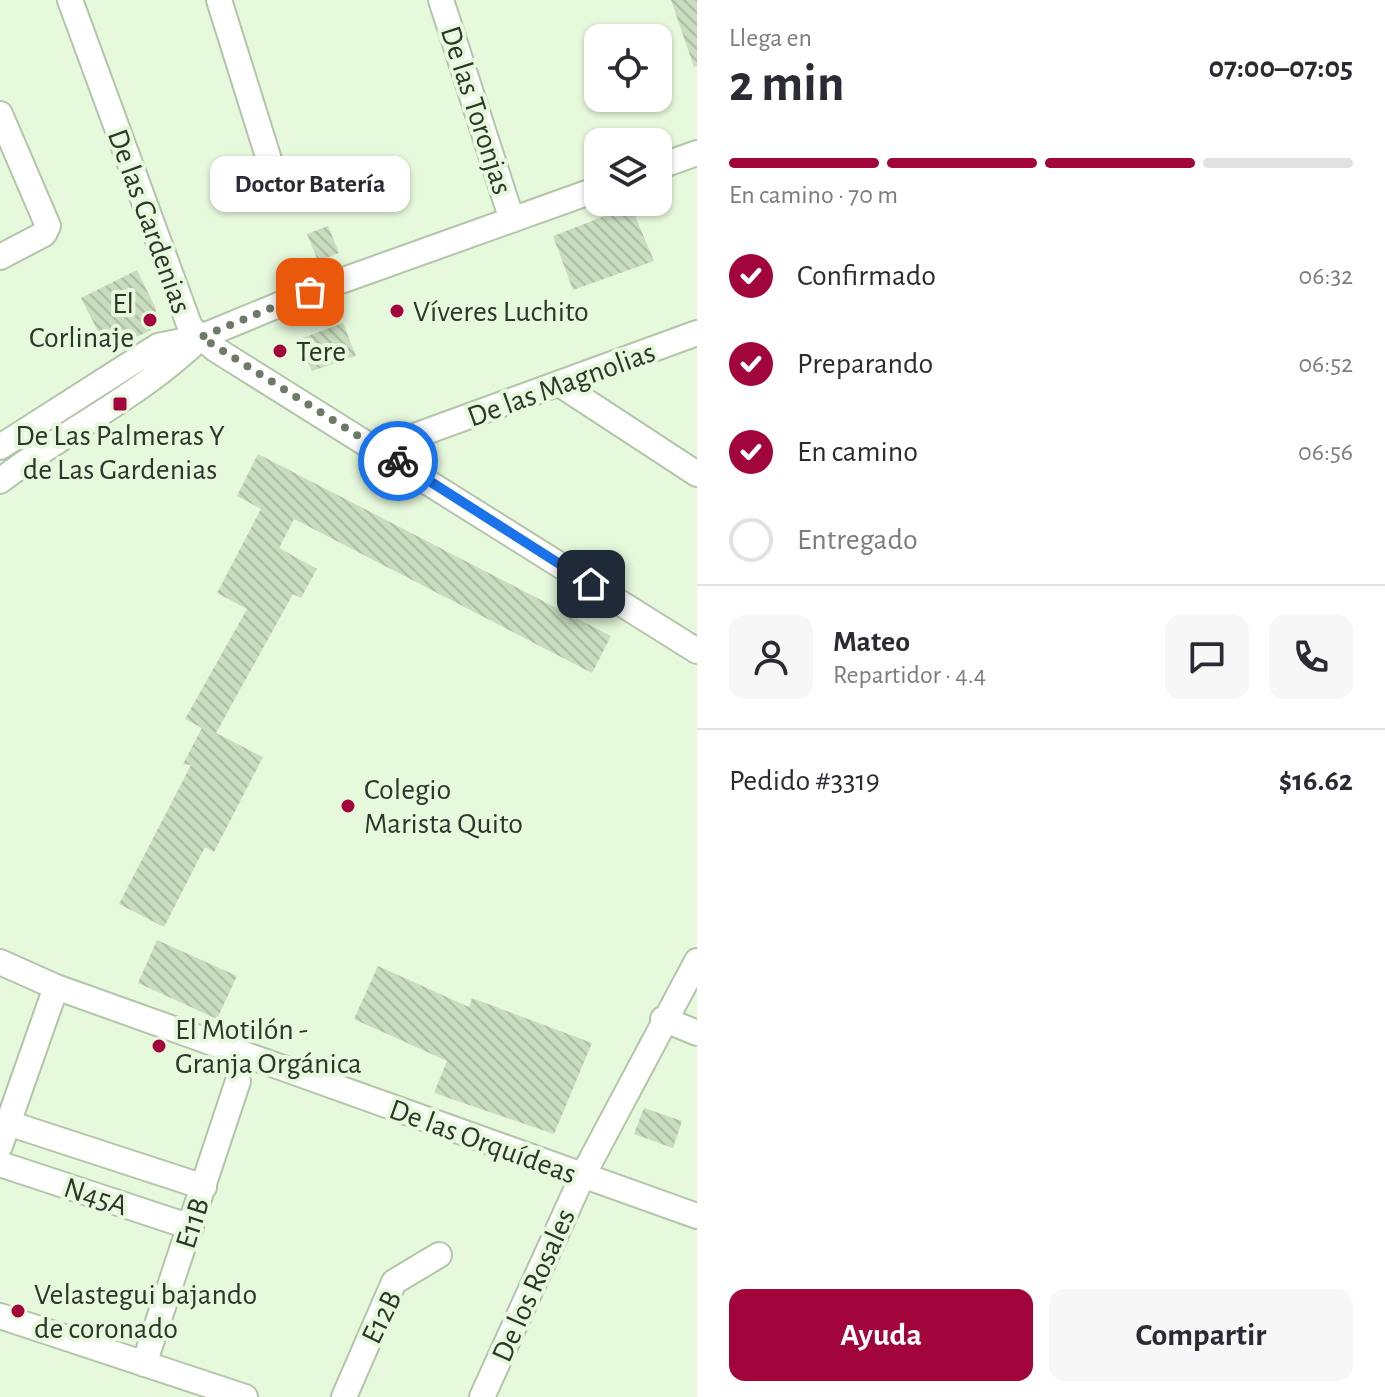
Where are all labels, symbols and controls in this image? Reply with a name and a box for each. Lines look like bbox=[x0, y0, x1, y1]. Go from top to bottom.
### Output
street label: De las Toronjas bbox=[435, 22, 517, 198]
map controls bbox=[584, 24, 672, 216]
button: locate bbox=[584, 24, 672, 112]
text: Llega en bbox=[729, 25, 812, 51]
text: 07:00–07:05 bbox=[1208, 53, 1353, 83]
text: 2 min bbox=[729, 58, 844, 110]
street label: De las Gardenias bbox=[102, 125, 196, 317]
button: layers bbox=[584, 128, 672, 216]
callout: Doctor Batería bbox=[210, 156, 410, 212]
text: Doctor Batería bbox=[235, 171, 385, 197]
text: En camino · 70 m bbox=[729, 182, 898, 208]
icon: check bbox=[729, 254, 773, 298]
pin bbox=[276, 258, 344, 326]
text: Confirmado bbox=[797, 261, 936, 291]
text: 06:32 bbox=[1299, 263, 1353, 289]
icon: bag bbox=[288, 270, 332, 314]
place label: El Corlinaje bbox=[29, 289, 134, 353]
place label: Víveres Luchito bbox=[413, 297, 589, 327]
marker: Víveres Luchito bbox=[388, 302, 406, 320]
marker: El Corlinaje bbox=[141, 311, 159, 329]
place label: Tere bbox=[296, 337, 346, 367]
street label: De las Magnolias bbox=[464, 337, 659, 433]
marker: Tere bbox=[271, 342, 289, 360]
icon: check bbox=[729, 342, 773, 386]
text: Preparando bbox=[797, 349, 933, 379]
text: 06:52 bbox=[1298, 351, 1353, 377]
marker: De Las Palmeras Y de Las Gardenias bbox=[111, 395, 129, 413]
place label: De Las Palmeras Y de Las Gardenias bbox=[15, 421, 225, 485]
courier bbox=[358, 421, 438, 501]
icon: check bbox=[729, 430, 773, 474]
text: En camino bbox=[797, 437, 918, 467]
icon: bike bbox=[376, 439, 420, 483]
text: 06:56 bbox=[1298, 439, 1353, 465]
text: Entregado bbox=[797, 525, 918, 555]
pin bbox=[557, 550, 625, 618]
icon: home bbox=[569, 562, 613, 606]
button: person bbox=[729, 615, 813, 699]
button: chat bbox=[1165, 615, 1249, 699]
button: phone bbox=[1269, 615, 1353, 699]
text: Mateo bbox=[833, 627, 910, 657]
text: Repartidor · 4.4 bbox=[833, 662, 986, 688]
text: Pedido #3319 bbox=[729, 766, 880, 796]
text: $16.62 bbox=[1279, 766, 1353, 796]
place label: Colegio Marista Quito bbox=[364, 775, 523, 839]
marker: Colegio Marista Quito bbox=[339, 797, 357, 815]
place label: El Motilón - Granja Orgánica bbox=[175, 1015, 362, 1079]
marker: El Motilón - Granja Orgánica bbox=[150, 1037, 168, 1055]
street label: De las Orquídeas bbox=[385, 1094, 580, 1190]
street label: N45A bbox=[60, 1173, 131, 1221]
street label: E11B bbox=[171, 1194, 215, 1252]
street label: De los Rosales bbox=[487, 1204, 581, 1366]
place label: Velastegui bajando de coronado bbox=[34, 1280, 257, 1344]
street label: E12B bbox=[356, 1286, 407, 1349]
button: Ayuda bbox=[729, 1289, 1033, 1381]
button: Compartir bbox=[1049, 1289, 1353, 1381]
marker: Velastegui bajando de coronado bbox=[9, 1302, 27, 1320]

